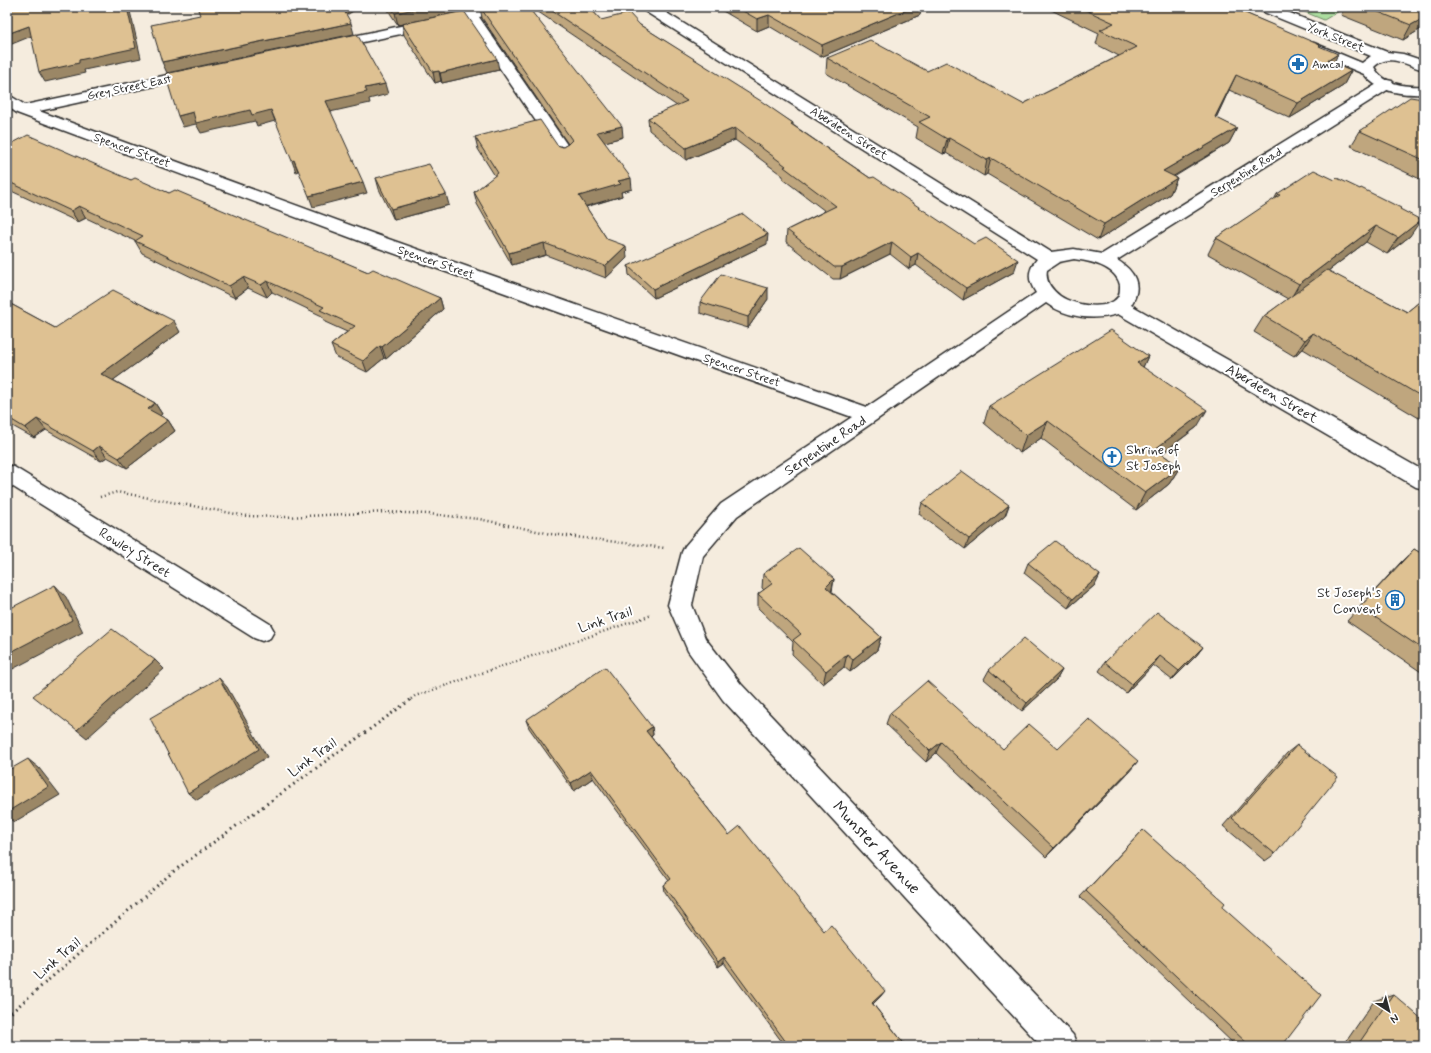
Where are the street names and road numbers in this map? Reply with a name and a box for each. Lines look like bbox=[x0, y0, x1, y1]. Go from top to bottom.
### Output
street label: York Street bbox=[1304, 19, 1367, 57]
street label: Grey Street East bbox=[86, 71, 174, 105]
street label: Aberdeen Street bbox=[807, 104, 890, 164]
street label: Spencer Street bbox=[91, 130, 172, 172]
street label: Serpentine Road bbox=[1208, 144, 1285, 201]
street label: Spencer Street bbox=[395, 242, 477, 284]
street label: Spencer Street bbox=[701, 350, 783, 392]
street label: Aberdeen Street bbox=[1222, 360, 1321, 428]
street label: Serpentine Road bbox=[781, 412, 870, 480]
street label: Rowley Street bbox=[95, 524, 174, 582]
street label: Link Trail bbox=[576, 602, 635, 638]
street label: Link Trail bbox=[285, 734, 341, 781]
street label: Munster Avenue bbox=[827, 796, 925, 899]
street label: Link Trail bbox=[31, 934, 85, 984]

